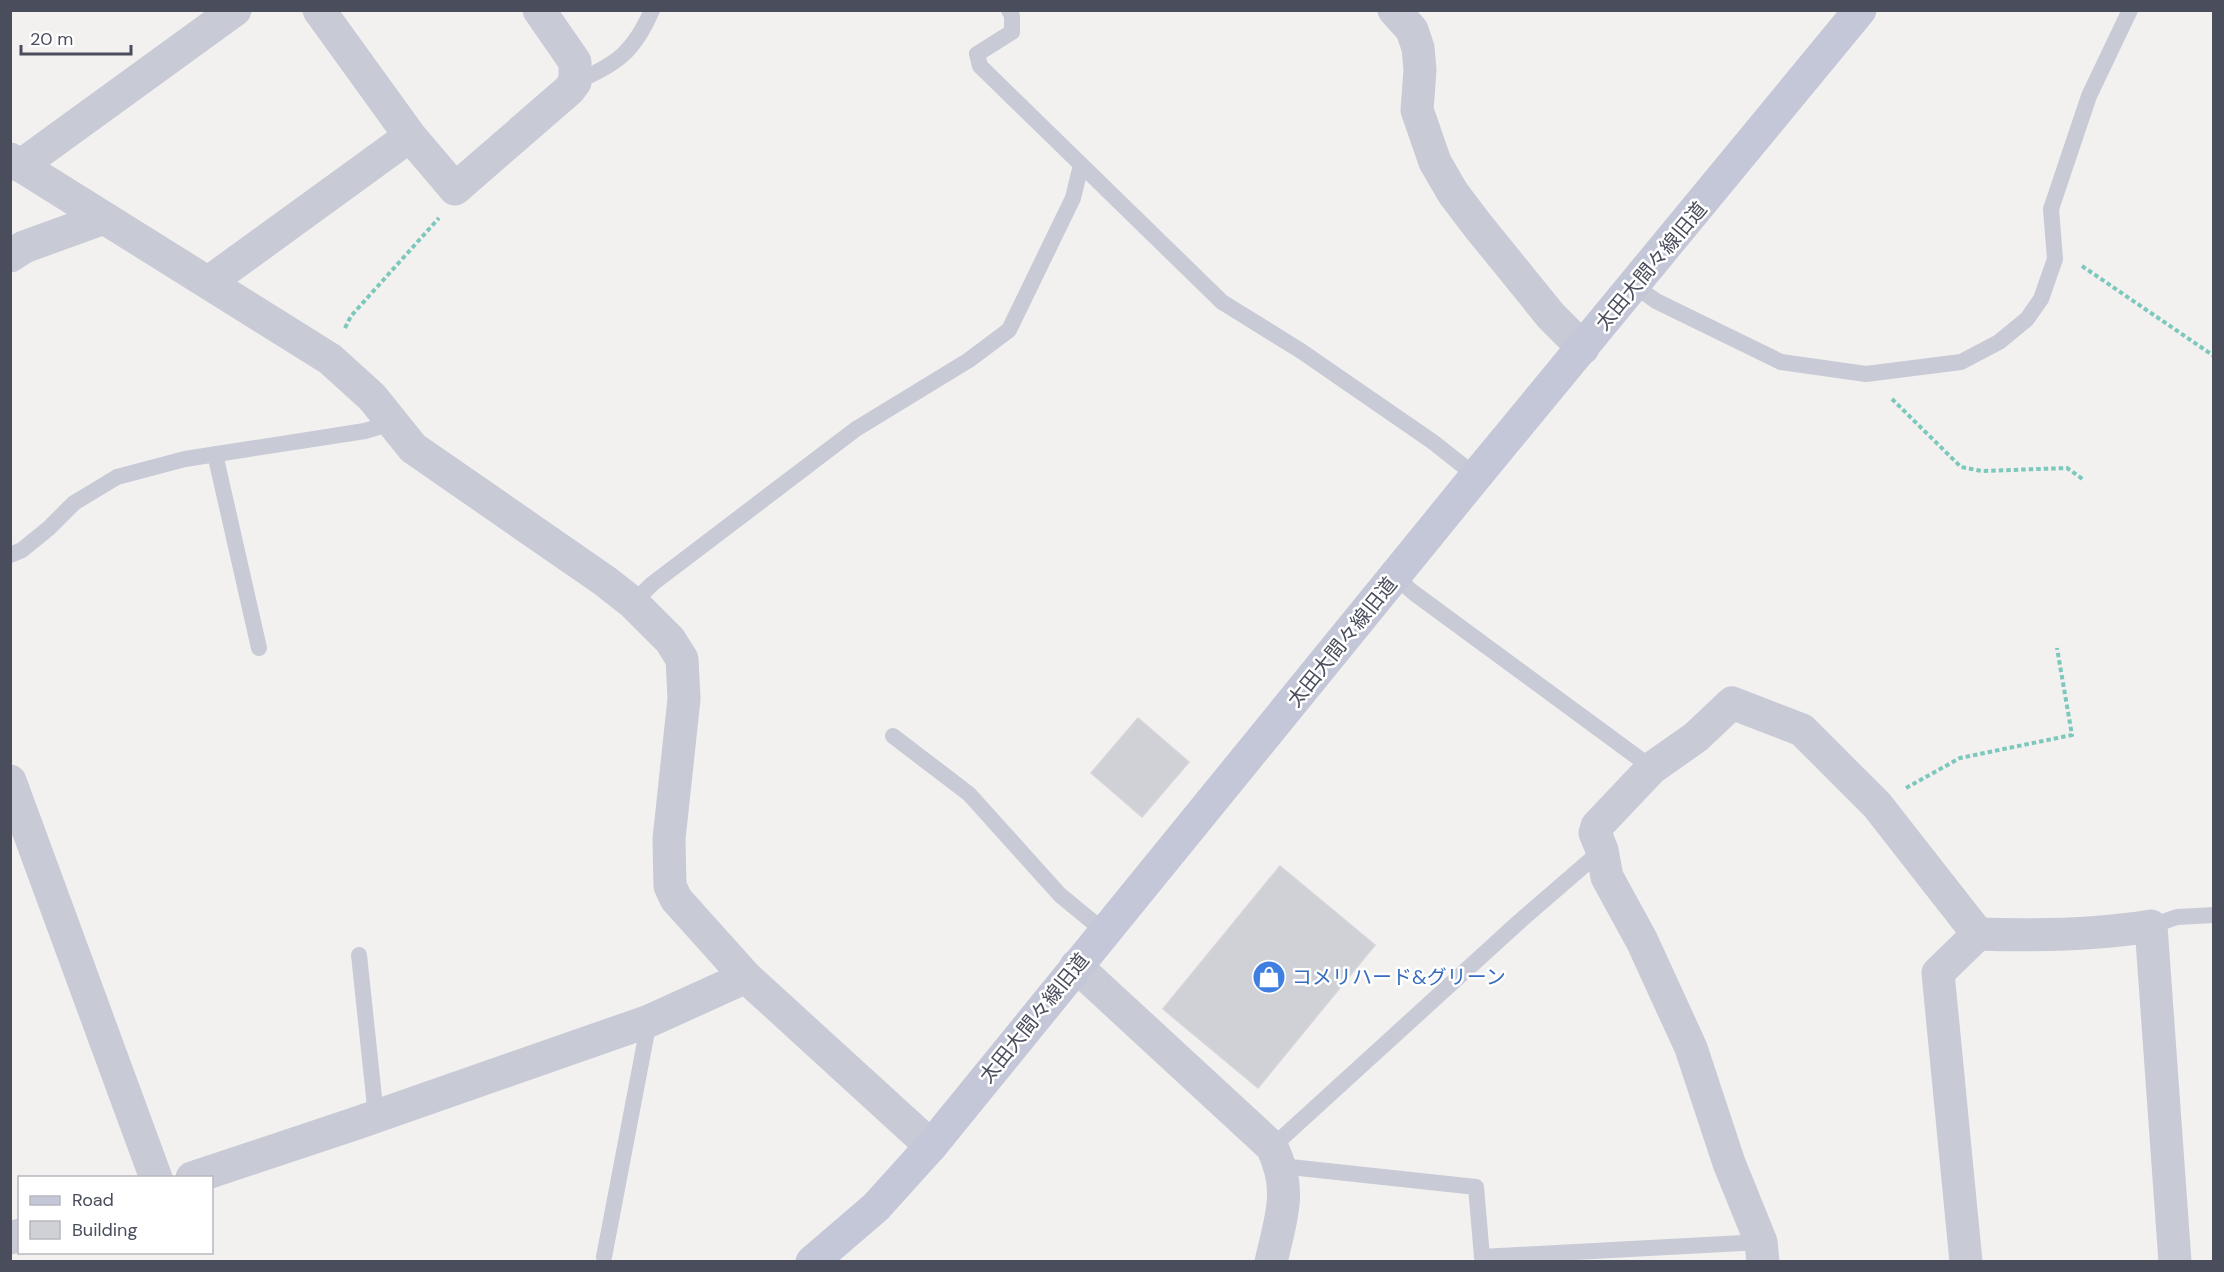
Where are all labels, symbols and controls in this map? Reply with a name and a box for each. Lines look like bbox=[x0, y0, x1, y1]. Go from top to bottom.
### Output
scale bar bbox=[21, 18, 130, 56]
text: 20 m bbox=[30, 27, 73, 51]
street label: 太田大間々線旧道 bbox=[1590, 196, 1712, 336]
street label: 太田大間々線旧道 bbox=[1282, 572, 1402, 712]
street label: 太田大間々線旧道 bbox=[974, 948, 1094, 1088]
shop icon: コメリハード&グリーン bbox=[1251, 959, 1287, 995]
place label: コメリハード&グリーン bbox=[1292, 964, 1506, 990]
legend bbox=[18, 1176, 213, 1254]
text: Road bbox=[72, 1188, 114, 1212]
text: Building bbox=[72, 1218, 137, 1242]

